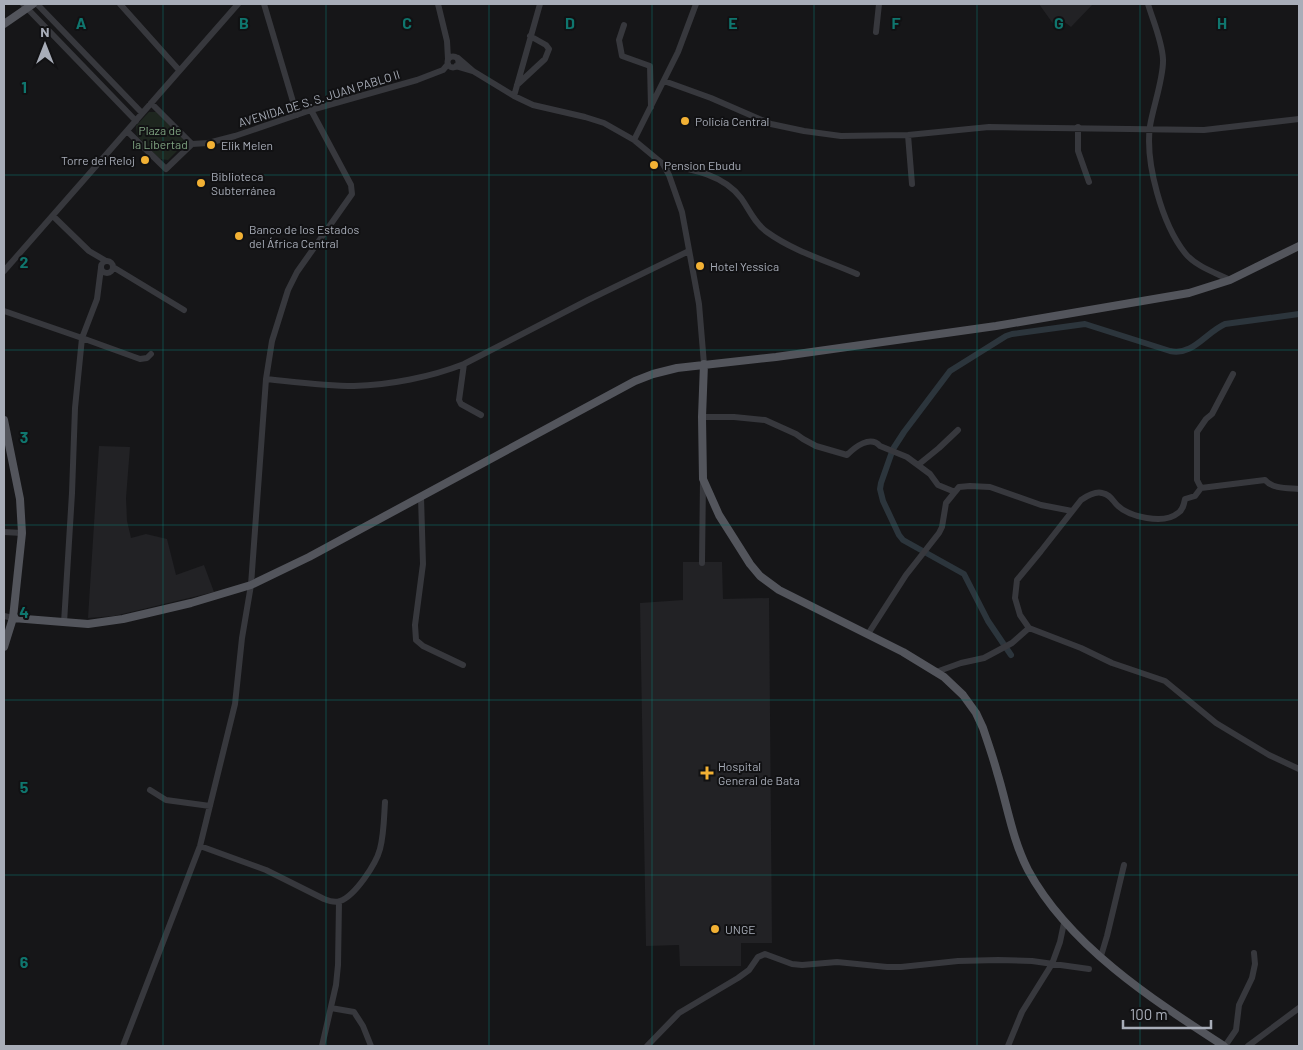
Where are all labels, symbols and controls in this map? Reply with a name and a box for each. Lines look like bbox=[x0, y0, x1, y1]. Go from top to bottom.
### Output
text: A bbox=[76, 13, 87, 32]
text: B bbox=[239, 13, 249, 32]
text: C bbox=[402, 13, 412, 32]
text: D bbox=[565, 13, 575, 32]
text: E bbox=[728, 13, 738, 32]
text: F bbox=[892, 13, 901, 32]
text: G bbox=[1054, 13, 1064, 32]
text: H bbox=[1217, 13, 1227, 32]
north arrow bbox=[20, 20, 70, 70]
text: N bbox=[40, 23, 50, 40]
street label: AVENIDA DE S. S. JUAN PABLO II bbox=[237, 67, 401, 129]
text: 1 bbox=[21, 77, 27, 96]
place label: Policía Central bbox=[695, 114, 769, 128]
marker: Policía Central bbox=[679, 115, 691, 127]
park label: Plaza de la Libertad bbox=[132, 123, 188, 151]
place label: Elik Melen bbox=[221, 138, 273, 152]
marker: Elik Melen bbox=[205, 139, 217, 151]
place label: Torre del Reloj bbox=[61, 153, 135, 167]
marker: Torre del Reloj bbox=[139, 154, 151, 166]
place label: Pension Ebudu bbox=[664, 158, 741, 172]
marker: Pension Ebudu bbox=[648, 159, 660, 171]
place label: Biblioteca Subterránea bbox=[211, 169, 275, 197]
marker: Biblioteca Subterránea bbox=[195, 177, 207, 189]
place label: Banco de los Estados del África Central bbox=[249, 222, 360, 250]
marker: Banco de los Estados del África Central bbox=[233, 230, 245, 242]
text: 2 bbox=[20, 252, 29, 271]
place label: Hotel Yessica bbox=[710, 259, 779, 273]
marker: Hotel Yessica bbox=[694, 260, 706, 272]
text: 3 bbox=[20, 427, 28, 446]
text: 4 bbox=[19, 602, 29, 621]
place label: Hospital General de Bata bbox=[718, 759, 800, 787]
marker: Hospital General de Bata bbox=[700, 766, 714, 780]
text: 5 bbox=[20, 777, 29, 796]
place label: UNGE bbox=[725, 922, 756, 936]
marker: UNGE bbox=[709, 923, 721, 935]
text: 6 bbox=[20, 952, 29, 971]
scale bar bbox=[1123, 998, 1210, 1030]
text: 100 m bbox=[1130, 1005, 1168, 1023]

